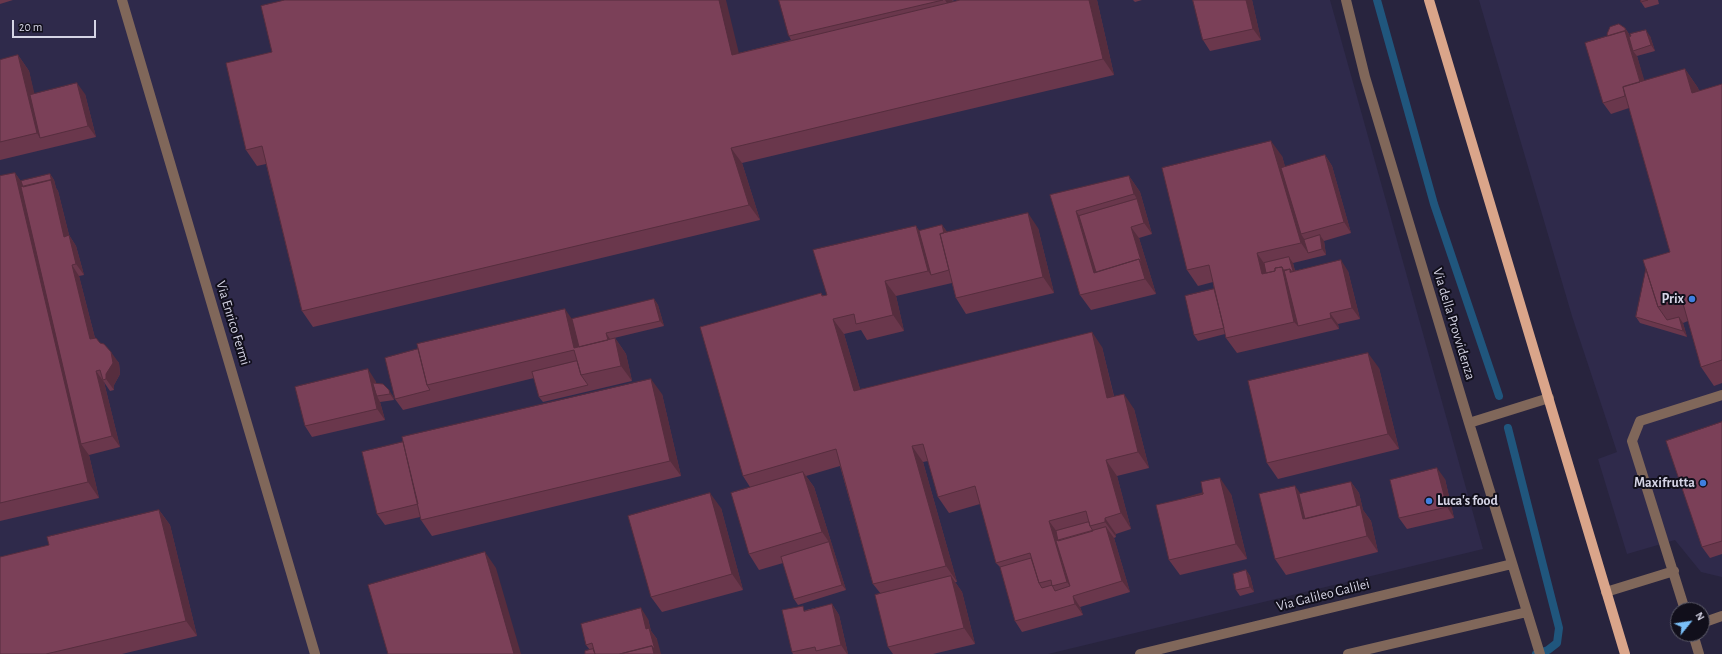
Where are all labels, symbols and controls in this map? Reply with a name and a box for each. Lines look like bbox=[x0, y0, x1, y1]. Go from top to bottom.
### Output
scale bar bbox=[14, 12, 98, 38]
text: 20 m bbox=[19, 21, 42, 33]
street label: Via della Provvidenza bbox=[1429, 266, 1479, 382]
street label: Via Enrico Fermi bbox=[212, 279, 254, 367]
place label: Prix bbox=[1661, 291, 1684, 307]
marker: Prix bbox=[1687, 294, 1697, 304]
place label: Maxifrutta bbox=[1634, 475, 1695, 491]
marker: Maxifrutta bbox=[1698, 478, 1708, 488]
place label: Luca's food bbox=[1437, 493, 1498, 509]
marker: Luca's food bbox=[1424, 496, 1434, 506]
street label: Via Galileo Galilei bbox=[1275, 575, 1371, 615]
north arrow bbox=[1670, 602, 1710, 642]
text: N bbox=[1693, 610, 1707, 622]

